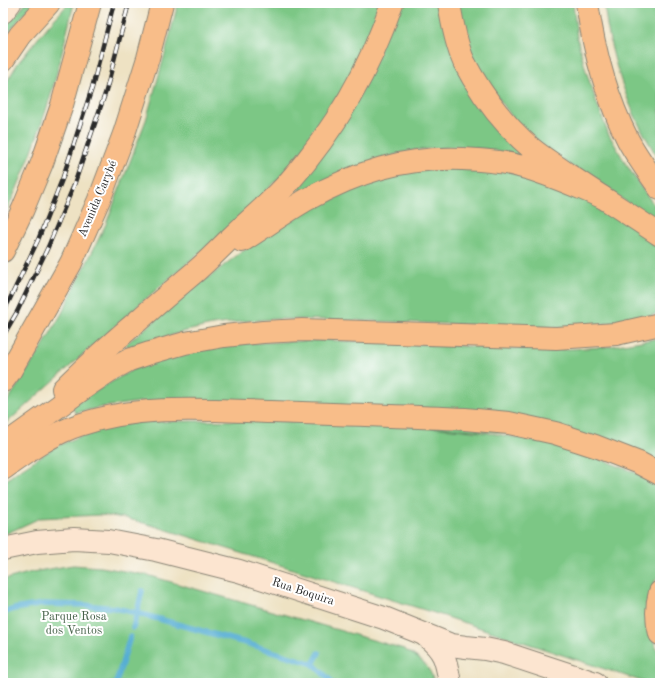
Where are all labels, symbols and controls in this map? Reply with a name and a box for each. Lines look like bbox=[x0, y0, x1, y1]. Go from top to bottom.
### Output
street label: Avenida Carybé bbox=[76, 159, 120, 239]
street label: Rua Boquira bbox=[270, 576, 336, 608]
park label: Parque Rosa dos Ventos bbox=[41, 611, 107, 637]

